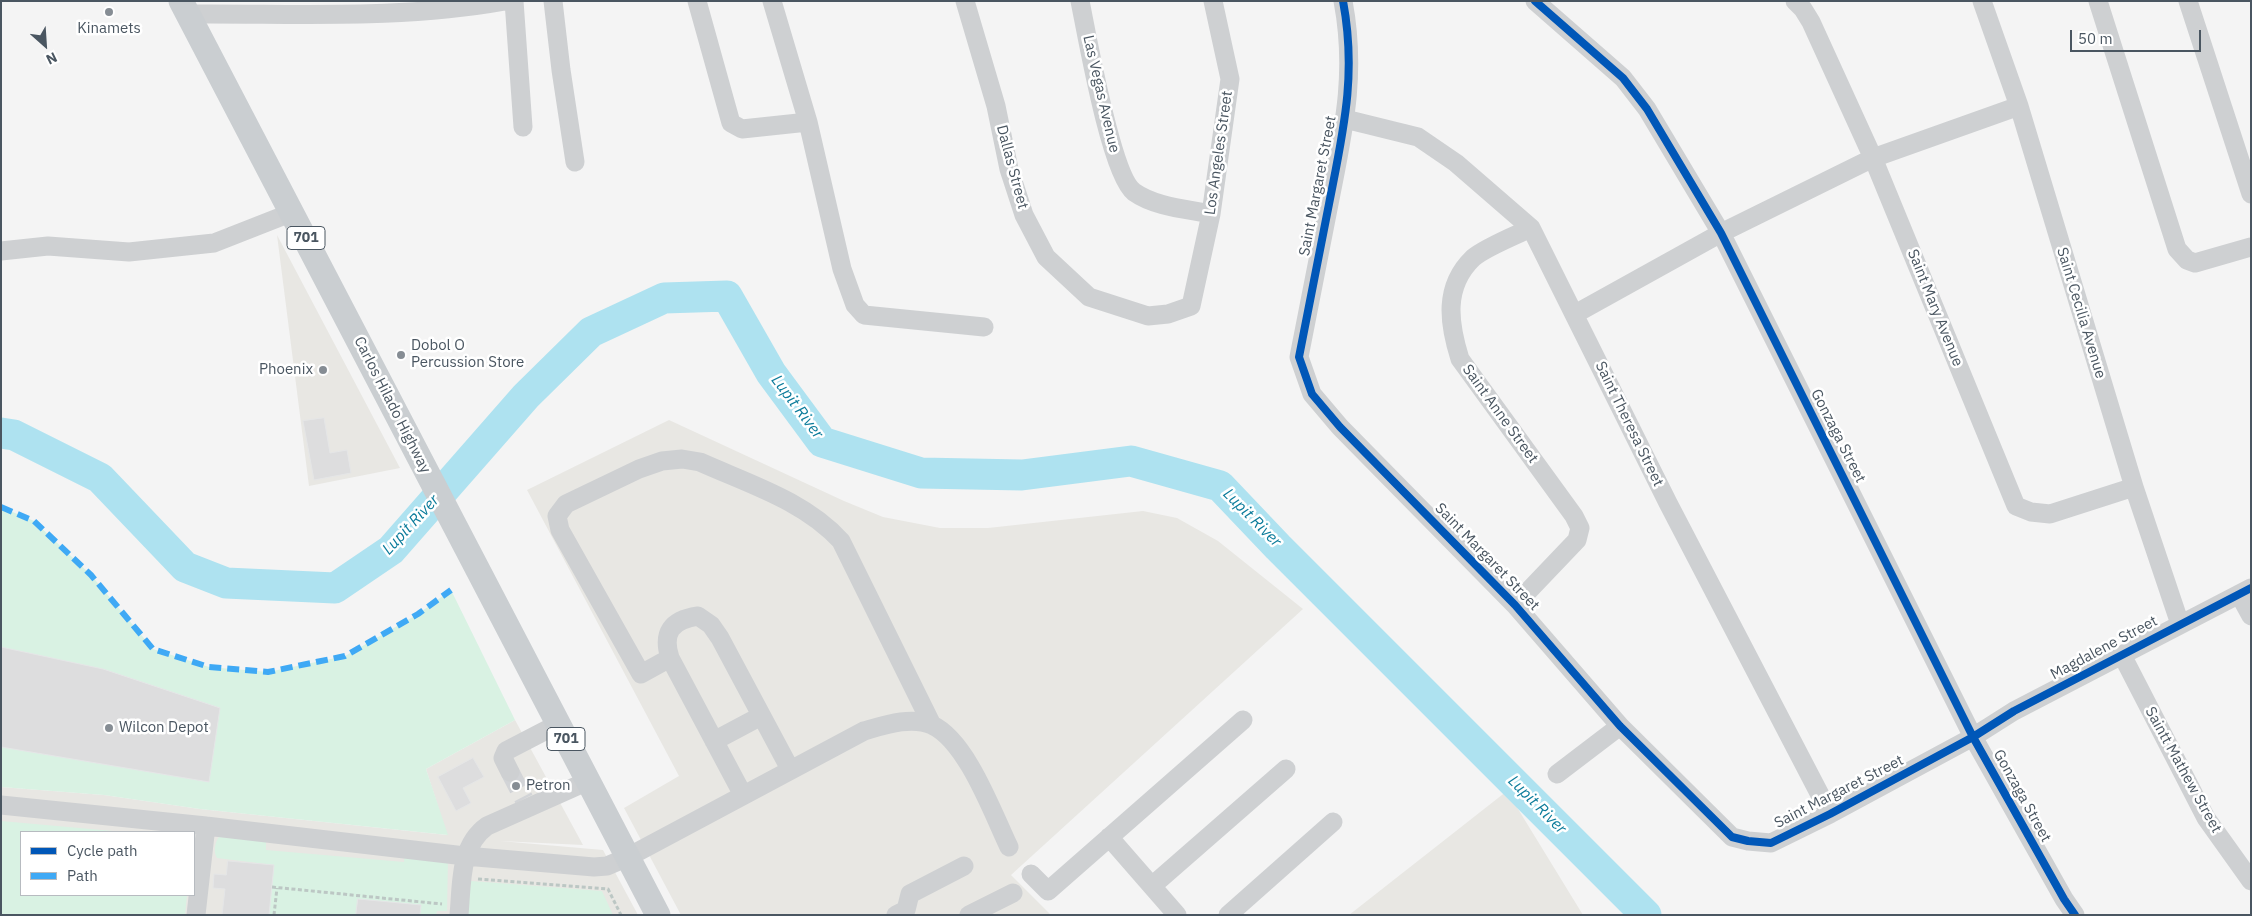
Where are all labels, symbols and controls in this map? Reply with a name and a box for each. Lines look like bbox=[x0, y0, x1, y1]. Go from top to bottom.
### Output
marker: Kinamets bbox=[103, 6, 115, 18]
north arrow bbox=[20, 20, 70, 70]
place label: Kinamets bbox=[77, 20, 141, 38]
scale bar bbox=[2072, 20, 2203, 52]
text: 50 m bbox=[2078, 29, 2113, 48]
street label: Las Vegas Avenue bbox=[1079, 33, 1123, 155]
text: N bbox=[43, 48, 60, 69]
street label: Los Angeles Street bbox=[1201, 90, 1237, 216]
street label: Saint Margaret Street bbox=[1296, 114, 1340, 258]
street label: Dallas Street bbox=[992, 123, 1032, 211]
road number: 701 bbox=[287, 227, 325, 250]
street label: Saint Cecilia Avenue bbox=[2052, 245, 2110, 381]
street label: Saint Mary Avenue bbox=[1903, 247, 1967, 369]
street label: Carlos Hilado Highway bbox=[350, 334, 434, 476]
place label: Dobol O Percussion Store bbox=[411, 337, 524, 372]
marker: Dobol O Percussion Store bbox=[395, 349, 407, 361]
street label: Saint Theresa Street bbox=[1591, 359, 1667, 489]
place label: Phoenix bbox=[259, 361, 313, 379]
street label: Saint Anne Street bbox=[1458, 361, 1542, 467]
marker: Phoenix bbox=[317, 364, 329, 376]
water label: Lupit River bbox=[767, 371, 827, 443]
street label: Gonzaga Street bbox=[1807, 386, 1869, 486]
water label: Lupit River bbox=[1219, 485, 1285, 551]
water label: Lupit River bbox=[379, 491, 443, 559]
street label: Saint Margaret Street bbox=[1431, 499, 1543, 615]
street label: Magdalene Street bbox=[2047, 612, 2161, 684]
street label: Saintt Mathew Street bbox=[2141, 704, 2225, 836]
place label: Wilcon Depot bbox=[119, 719, 209, 737]
marker: Wilcon Depot bbox=[103, 722, 115, 734]
road number: 701 bbox=[547, 728, 585, 751]
street label: Gonzaga Street bbox=[1989, 747, 2055, 845]
street label: Saint Margaret Street bbox=[1771, 752, 1907, 832]
water label: Lupit River bbox=[1504, 772, 1570, 838]
place label: Petron bbox=[526, 777, 571, 795]
marker: Petron bbox=[510, 780, 522, 792]
legend bbox=[20, 831, 195, 896]
text: Cycle path bbox=[67, 841, 138, 860]
text: Path bbox=[67, 866, 98, 885]

